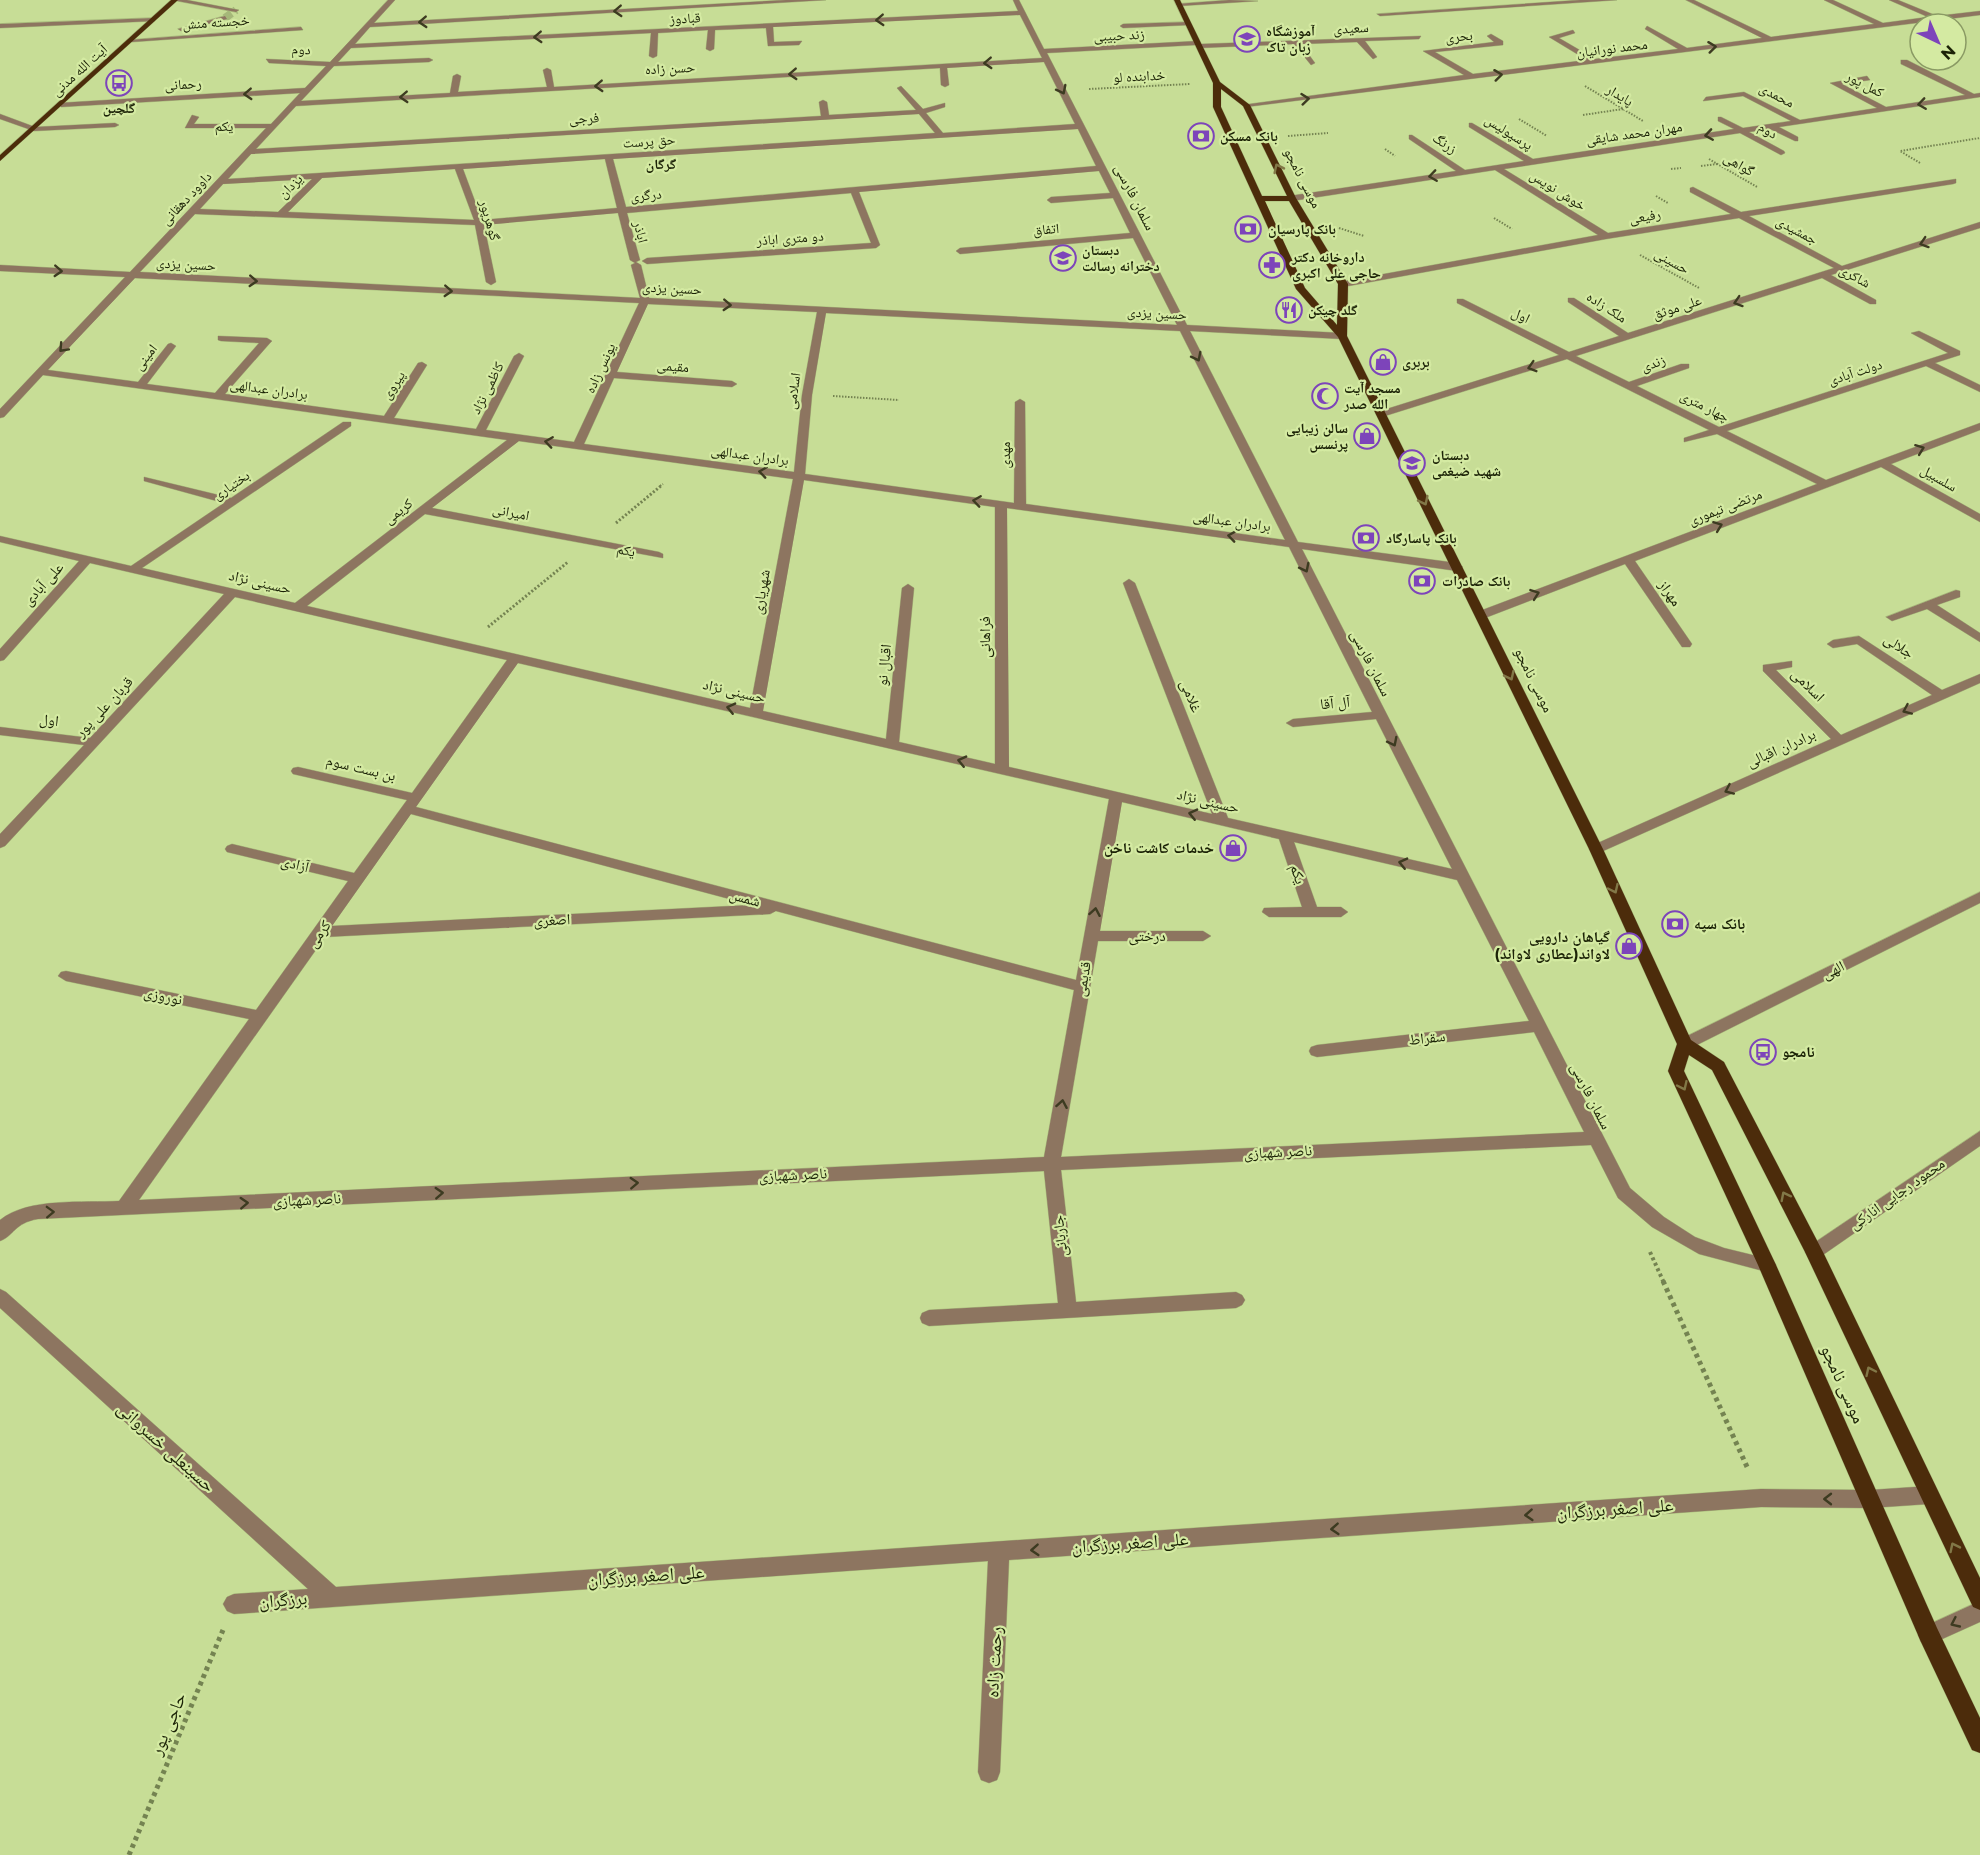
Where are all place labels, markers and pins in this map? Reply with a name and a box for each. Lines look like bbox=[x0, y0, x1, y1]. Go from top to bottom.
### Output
place label: آموزشگاه زبان تاک bbox=[1266, 22, 1315, 56]
school or university icon: آموزشگاه زبان تاک bbox=[1232, 24, 1262, 54]
bus stop icon: گلچین bbox=[104, 68, 134, 98]
place label: گلچین bbox=[103, 99, 135, 117]
bank icon: بانک مسکن bbox=[1186, 121, 1216, 151]
place label: بانک مسکن bbox=[1220, 127, 1278, 145]
bank icon: بانک پارسیان bbox=[1233, 214, 1263, 244]
place label: بانک پارسیان bbox=[1268, 220, 1336, 238]
place label: دبستان دخترانه رسالت bbox=[1082, 241, 1160, 275]
school or university icon: دبستان دخترانه رسالت bbox=[1048, 243, 1078, 273]
place label: داروخانه دکتر حاجی علی اکبری bbox=[1291, 248, 1381, 282]
pharmacy icon: داروخانه دکتر حاجی علی اکبری bbox=[1257, 250, 1287, 280]
restaurant icon: گلد چیکن bbox=[1274, 295, 1304, 325]
place label: گلد چیکن bbox=[1308, 301, 1358, 319]
shop icon: بربری bbox=[1368, 347, 1398, 377]
place label: بربری bbox=[1402, 353, 1430, 371]
place label: مسجد آیت الله صدر bbox=[1343, 379, 1401, 413]
mosque icon: مسجد آیت الله صدر bbox=[1310, 381, 1340, 411]
place label: سالن زيبايى پرنسس bbox=[1286, 419, 1348, 453]
shop icon: سالن زيبايى پرنسس bbox=[1352, 421, 1382, 451]
place label: دبستان شهید ضیغمی bbox=[1432, 446, 1501, 480]
school or university icon: دبستان شهید ضیغمی bbox=[1397, 448, 1427, 478]
bank icon: بانک پاسارگاد bbox=[1351, 523, 1381, 553]
place label: بانک پاسارگاد bbox=[1386, 529, 1457, 547]
bank icon: بانک صادرات bbox=[1407, 566, 1437, 596]
place label: بانک صادرات bbox=[1442, 572, 1510, 590]
shop icon: خدمات کاشت ناخن bbox=[1218, 833, 1248, 863]
place label: خدمات کاشت ناخن bbox=[1104, 838, 1214, 857]
bank icon: بانک سپه bbox=[1660, 909, 1690, 939]
place label: بانک سپه bbox=[1694, 914, 1745, 933]
place label: گیاهان دارویی لاواند(عطاری لاواند) bbox=[1495, 927, 1610, 963]
shop icon: گیاهان دارویی لاواند(عطاری لاواند) bbox=[1614, 931, 1644, 961]
bus stop icon: نامجو bbox=[1748, 1037, 1778, 1067]
place label: نامجو bbox=[1782, 1042, 1815, 1061]

